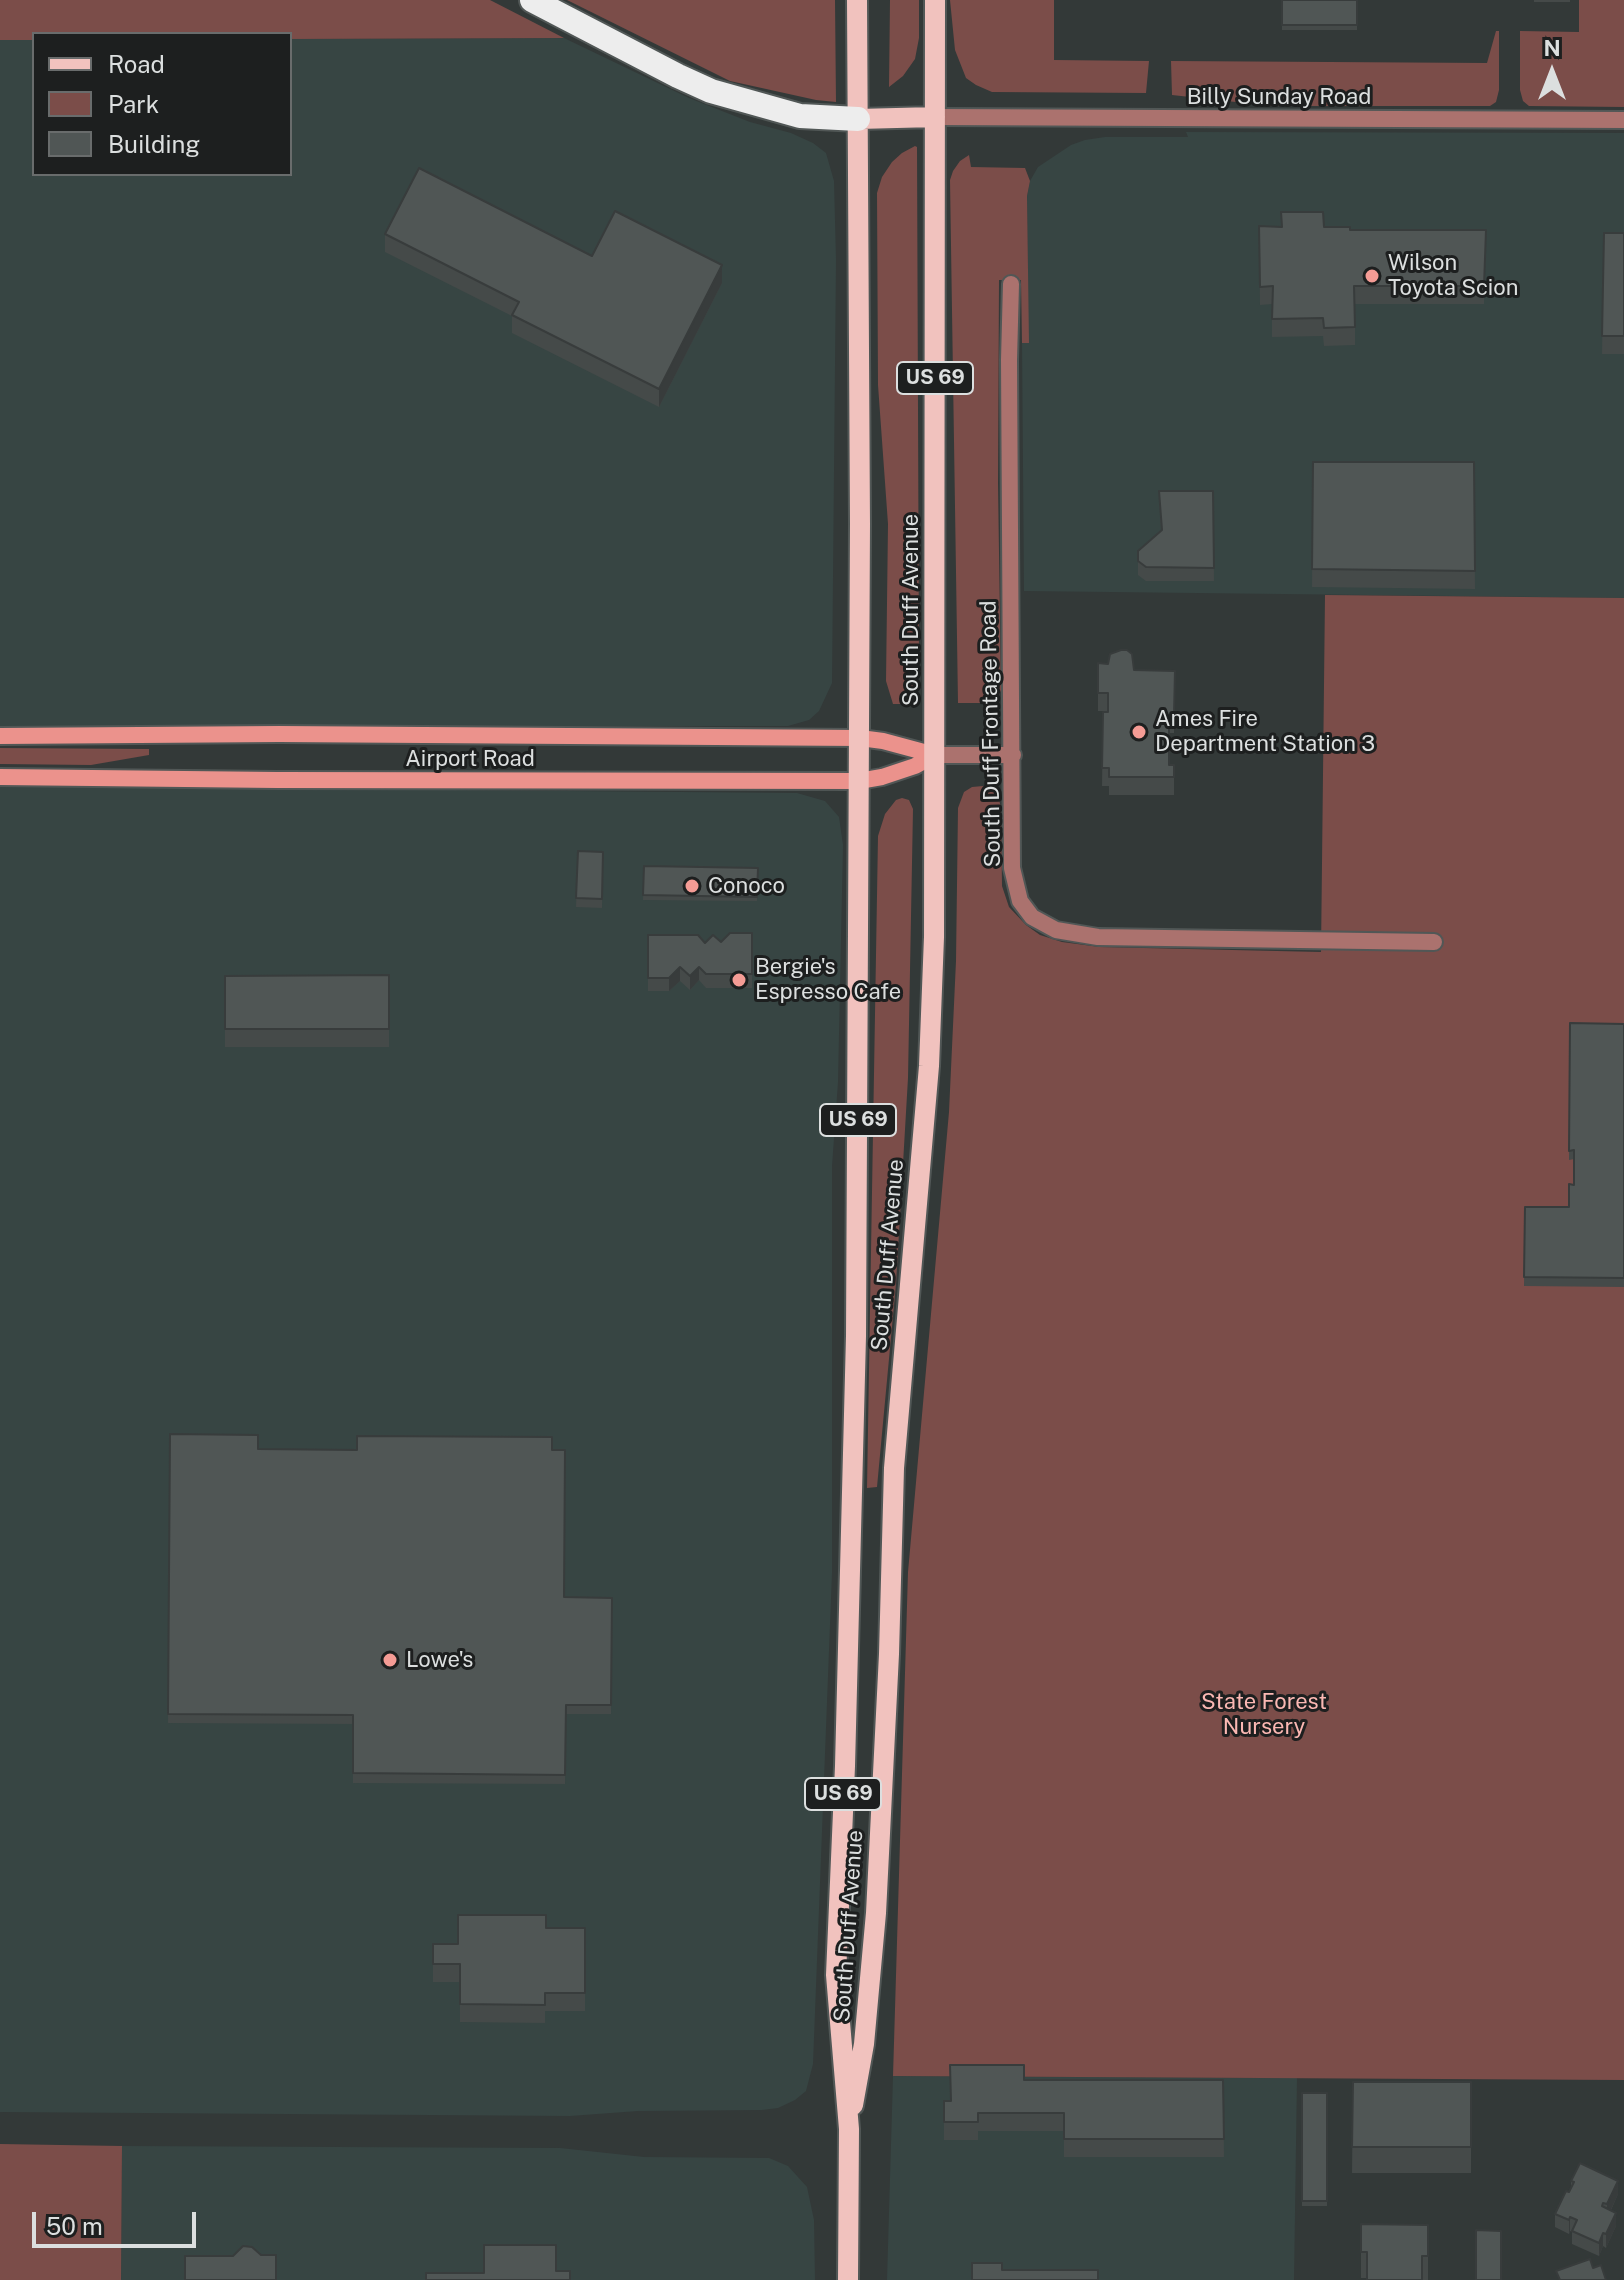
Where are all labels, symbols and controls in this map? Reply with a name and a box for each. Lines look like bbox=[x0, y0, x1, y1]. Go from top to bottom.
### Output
legend bbox=[32, 32, 292, 176]
north arrow bbox=[1512, 32, 1592, 112]
text: N bbox=[1543, 35, 1561, 61]
text: Road bbox=[108, 50, 165, 78]
street label: Billy Sunday Road bbox=[1187, 84, 1371, 110]
text: Park bbox=[108, 90, 159, 118]
text: Building bbox=[108, 130, 200, 158]
place label: Wilson Toyota Scion bbox=[1388, 250, 1518, 302]
marker: Wilson Toyota Scion bbox=[1363, 267, 1381, 285]
road number: US 69 bbox=[897, 362, 973, 394]
street label: South Duff Avenue bbox=[898, 514, 924, 706]
street label: South Duff Frontage Road bbox=[975, 600, 1007, 868]
place label: Ames Fire Department Station 3 bbox=[1155, 706, 1375, 758]
marker: Ames Fire Department Station 3 bbox=[1130, 723, 1148, 741]
street label: Airport Road bbox=[405, 746, 535, 772]
place label: Conoco bbox=[708, 873, 785, 899]
marker: Conoco bbox=[683, 877, 701, 895]
place label: Bergie's Espresso Cafe bbox=[755, 954, 901, 1006]
marker: Bergie's Espresso Cafe bbox=[730, 971, 748, 989]
road number: US 69 bbox=[820, 1104, 896, 1136]
street label: South Duff Avenue bbox=[866, 1158, 910, 1352]
place label: Lowe's bbox=[406, 1647, 473, 1673]
marker: Lowe's bbox=[381, 1651, 399, 1669]
park label: State Forest Nursery bbox=[1201, 1689, 1327, 1740]
road number: US 69 bbox=[805, 1778, 881, 1810]
street label: South Duff Avenue bbox=[829, 1829, 869, 2023]
scale bar bbox=[36, 2196, 200, 2246]
text: 50 m bbox=[46, 2212, 103, 2240]

